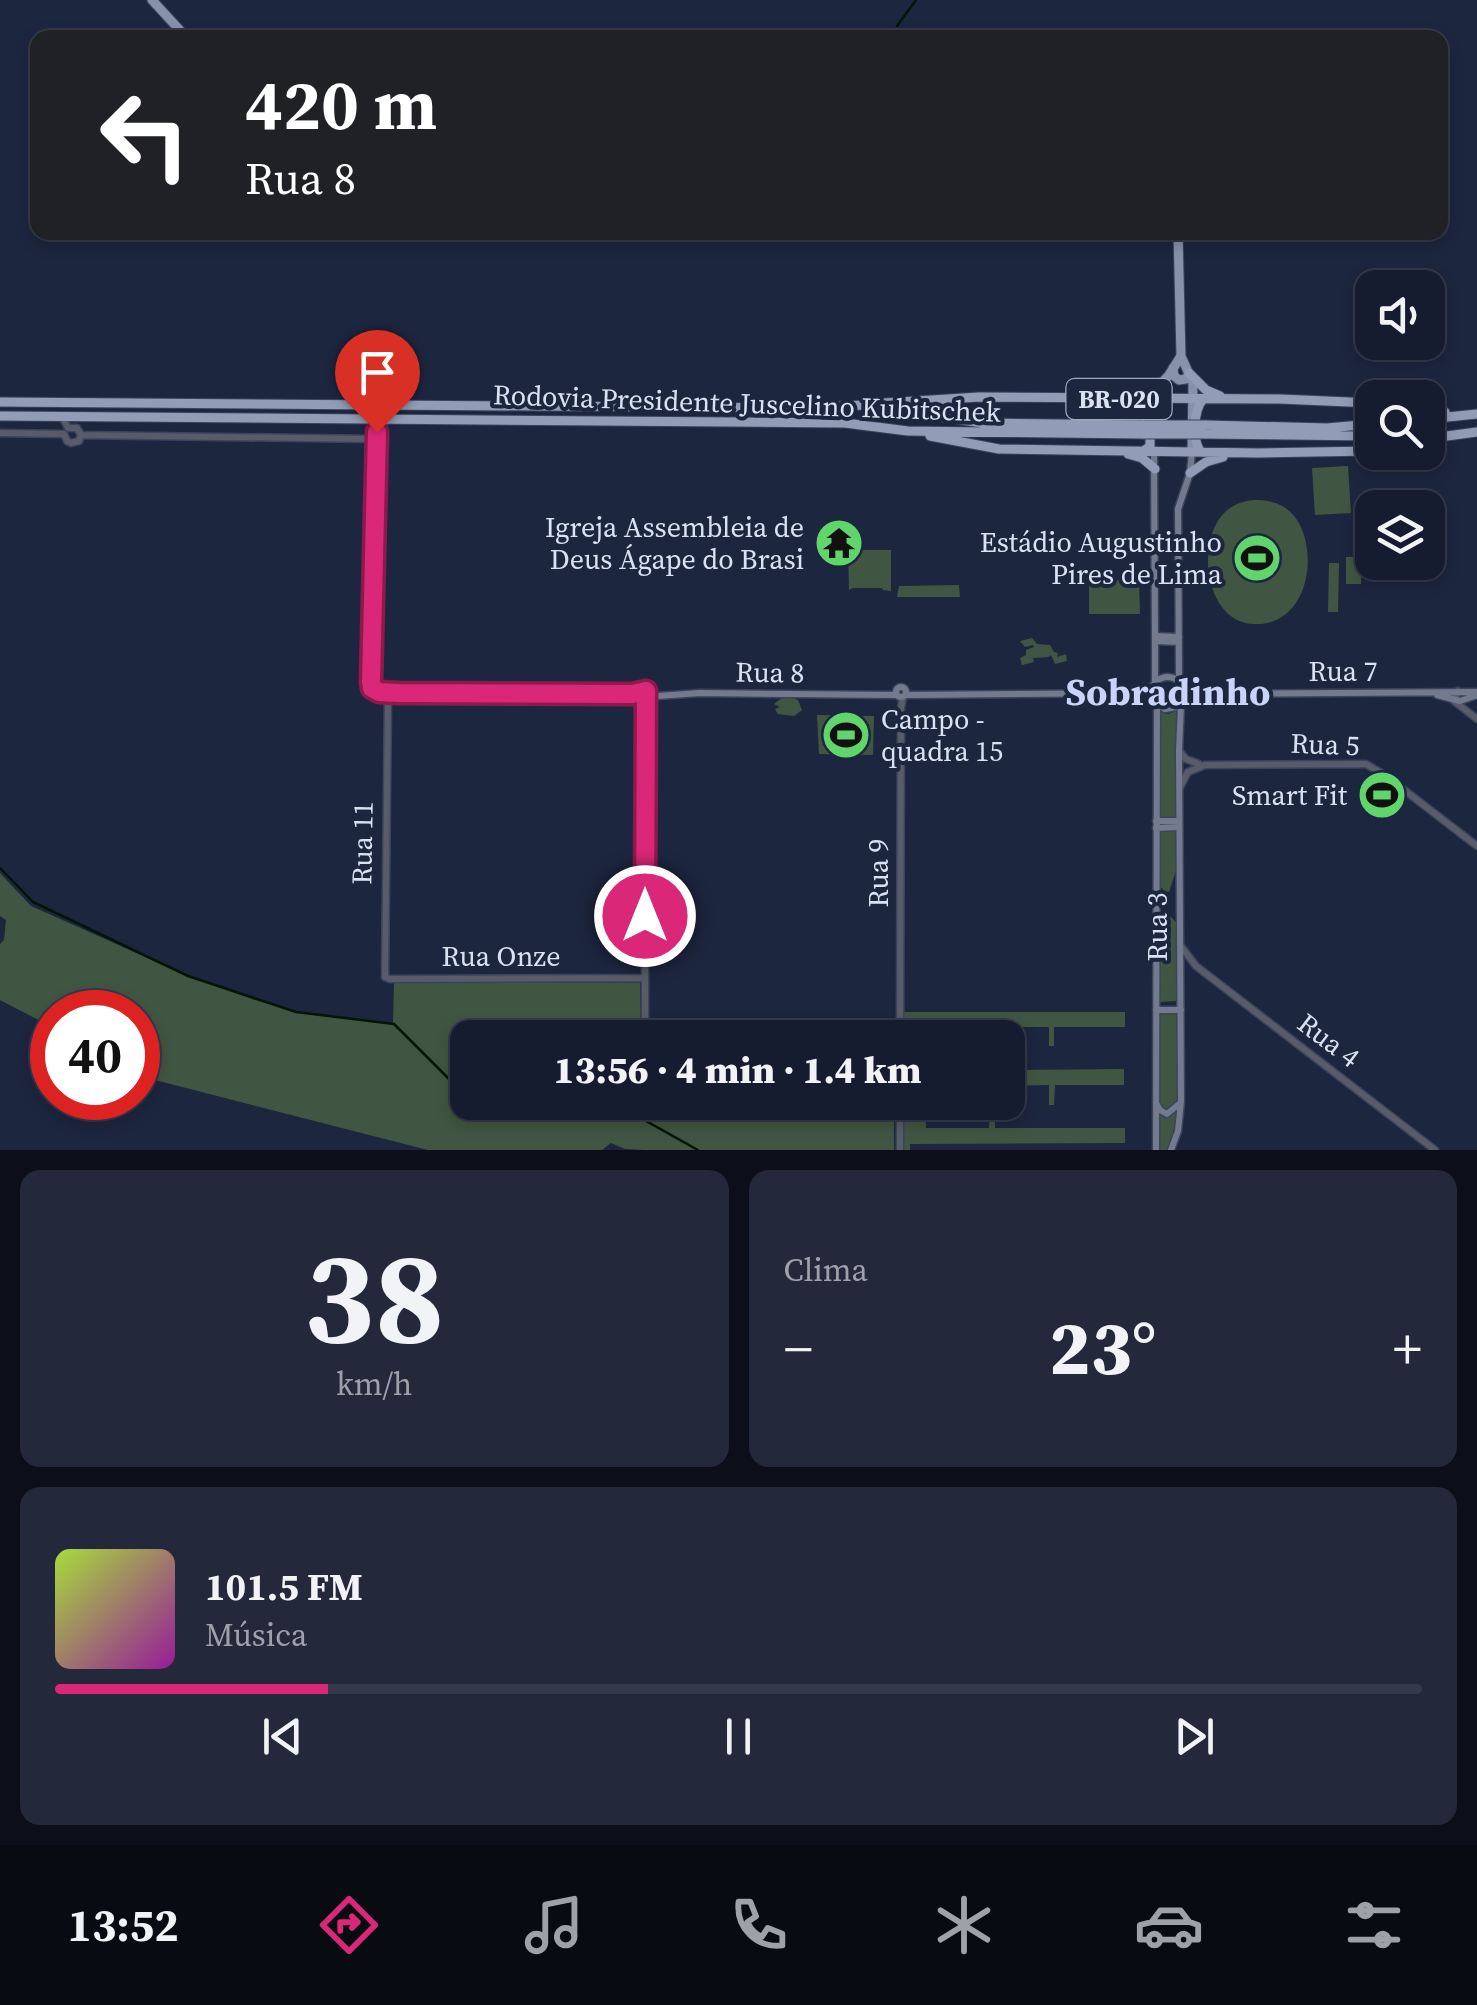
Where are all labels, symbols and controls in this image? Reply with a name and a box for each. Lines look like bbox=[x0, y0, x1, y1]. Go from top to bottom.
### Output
text: 420 m bbox=[245, 56, 437, 152]
icon: left bbox=[80, 70, 210, 200]
text: Rua 8 bbox=[245, 147, 356, 209]
map controls bbox=[1355, 270, 1445, 580]
button: sound bbox=[1355, 270, 1445, 360]
pin bbox=[335, 330, 420, 433]
icon: arrive bbox=[350, 345, 405, 400]
street label: Rodovia Presidente Juscelino Kubitschek bbox=[492, 375, 1002, 431]
road number: BR-020 bbox=[1066, 379, 1172, 419]
button: search bbox=[1355, 380, 1445, 470]
button: layers bbox=[1355, 490, 1445, 580]
place label: Igreja Assembleia de Deus Ágape do Brasi bbox=[545, 508, 804, 578]
temple icon: Igreja Assembleia de Deus Ágape do Brasi bbox=[813, 517, 865, 569]
place label: Estádio Augustinho Pires de Lima bbox=[980, 523, 1223, 593]
sports icon: Estádio Augustinho Pires de Lima bbox=[1231, 532, 1283, 584]
street label: Rua 8 bbox=[735, 652, 805, 692]
street label: Rua 7 bbox=[1308, 652, 1378, 690]
district label: Sobradinho bbox=[1066, 666, 1270, 718]
place label: Campo - quadra 15 bbox=[881, 700, 1003, 770]
sports icon: Campo - quadra 15 bbox=[820, 709, 872, 761]
street label: Rua 5 bbox=[1290, 724, 1360, 764]
sports icon: Smart Fit bbox=[1356, 769, 1408, 821]
place label: Smart Fit bbox=[1232, 776, 1348, 814]
street label: Rua 11 bbox=[342, 801, 382, 885]
street label: Rua 9 bbox=[859, 838, 897, 908]
position arrow bbox=[593, 864, 697, 968]
street label: Rua 3 bbox=[1138, 892, 1176, 962]
street label: Rua Onze bbox=[442, 937, 560, 975]
speed limit sign: 40 bbox=[30, 990, 160, 1120]
street label: Rua 4 bbox=[1290, 1004, 1368, 1076]
text: 13:56 · 4 min · 1.4 km bbox=[554, 1044, 921, 1096]
text: 38 bbox=[304, 1207, 445, 1386]
text: Clima bbox=[784, 1248, 868, 1292]
text: 23° bbox=[1049, 1296, 1156, 1399]
text: − bbox=[784, 1311, 813, 1386]
text: + bbox=[1393, 1311, 1422, 1386]
text: km/h bbox=[336, 1362, 412, 1406]
text: 101.5 FM bbox=[205, 1561, 363, 1613]
text: Música bbox=[205, 1613, 307, 1657]
icon: previous bbox=[255, 1709, 310, 1764]
icon: pause bbox=[711, 1709, 766, 1764]
icon: next bbox=[1167, 1709, 1222, 1764]
icon: directions bbox=[314, 1890, 384, 1960]
icon: music bbox=[519, 1890, 589, 1960]
icon: phone bbox=[724, 1890, 794, 1960]
icon: climate bbox=[929, 1890, 999, 1960]
icon: car bbox=[1134, 1890, 1204, 1960]
icon: filters bbox=[1339, 1890, 1409, 1960]
text: 13:52 bbox=[68, 1894, 179, 1956]

